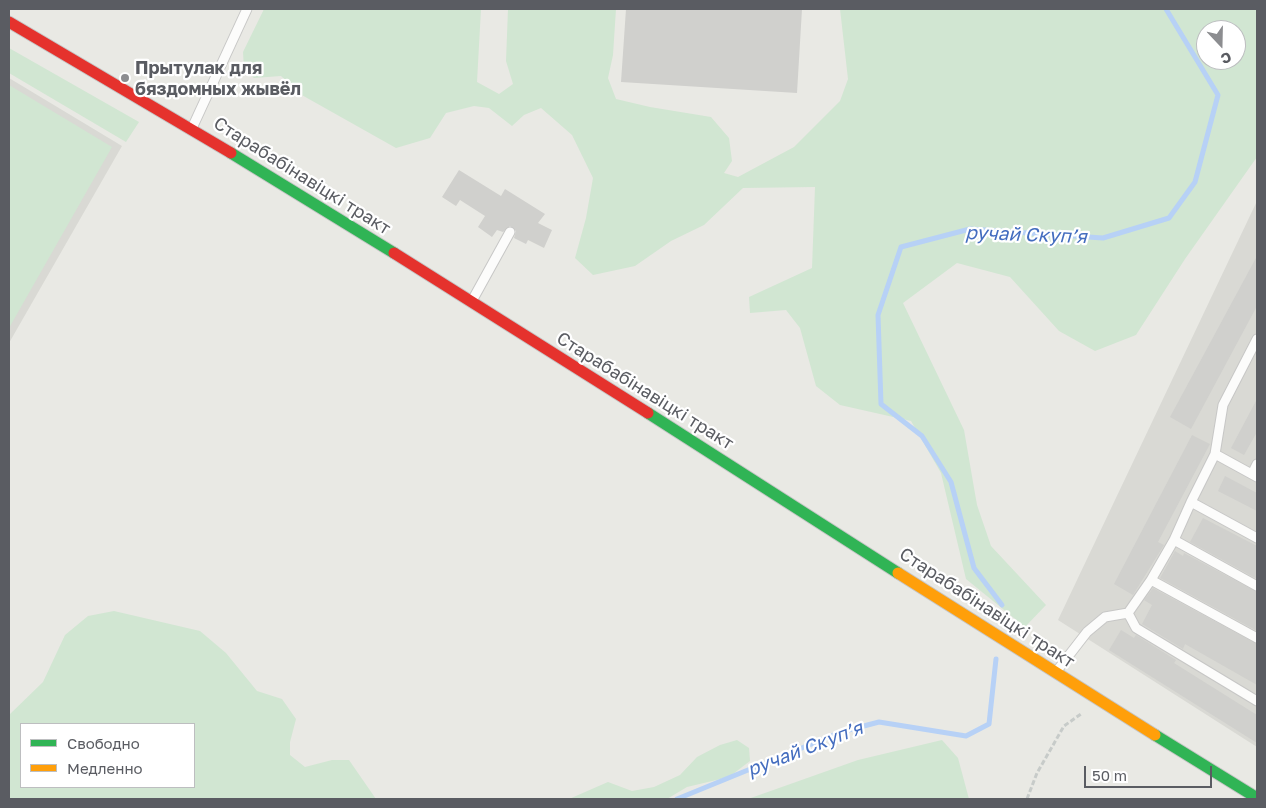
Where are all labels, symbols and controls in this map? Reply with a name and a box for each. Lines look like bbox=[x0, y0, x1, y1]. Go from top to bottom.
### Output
north arrow bbox=[1196, 20, 1246, 70]
text: С bbox=[1219, 49, 1234, 68]
place label: Прытулак для бяздомных жывёл bbox=[135, 57, 301, 100]
marker: Прытулак для бяздомных жывёл bbox=[119, 72, 131, 84]
street label: Старабабінавіцкі тракт bbox=[209, 113, 395, 239]
water label: ручай Скупʼя bbox=[965, 221, 1087, 249]
street label: Старабабінавіцкі тракт bbox=[552, 328, 738, 454]
street label: Старабабінавіцкі тракт bbox=[895, 543, 1079, 673]
water label: ручай Скупʼя bbox=[744, 717, 866, 781]
legend bbox=[20, 723, 195, 788]
text: Свободно bbox=[67, 734, 140, 752]
scale bar bbox=[1086, 756, 1214, 788]
text: Медленно bbox=[67, 759, 143, 777]
text: 50 m bbox=[1092, 766, 1127, 784]

